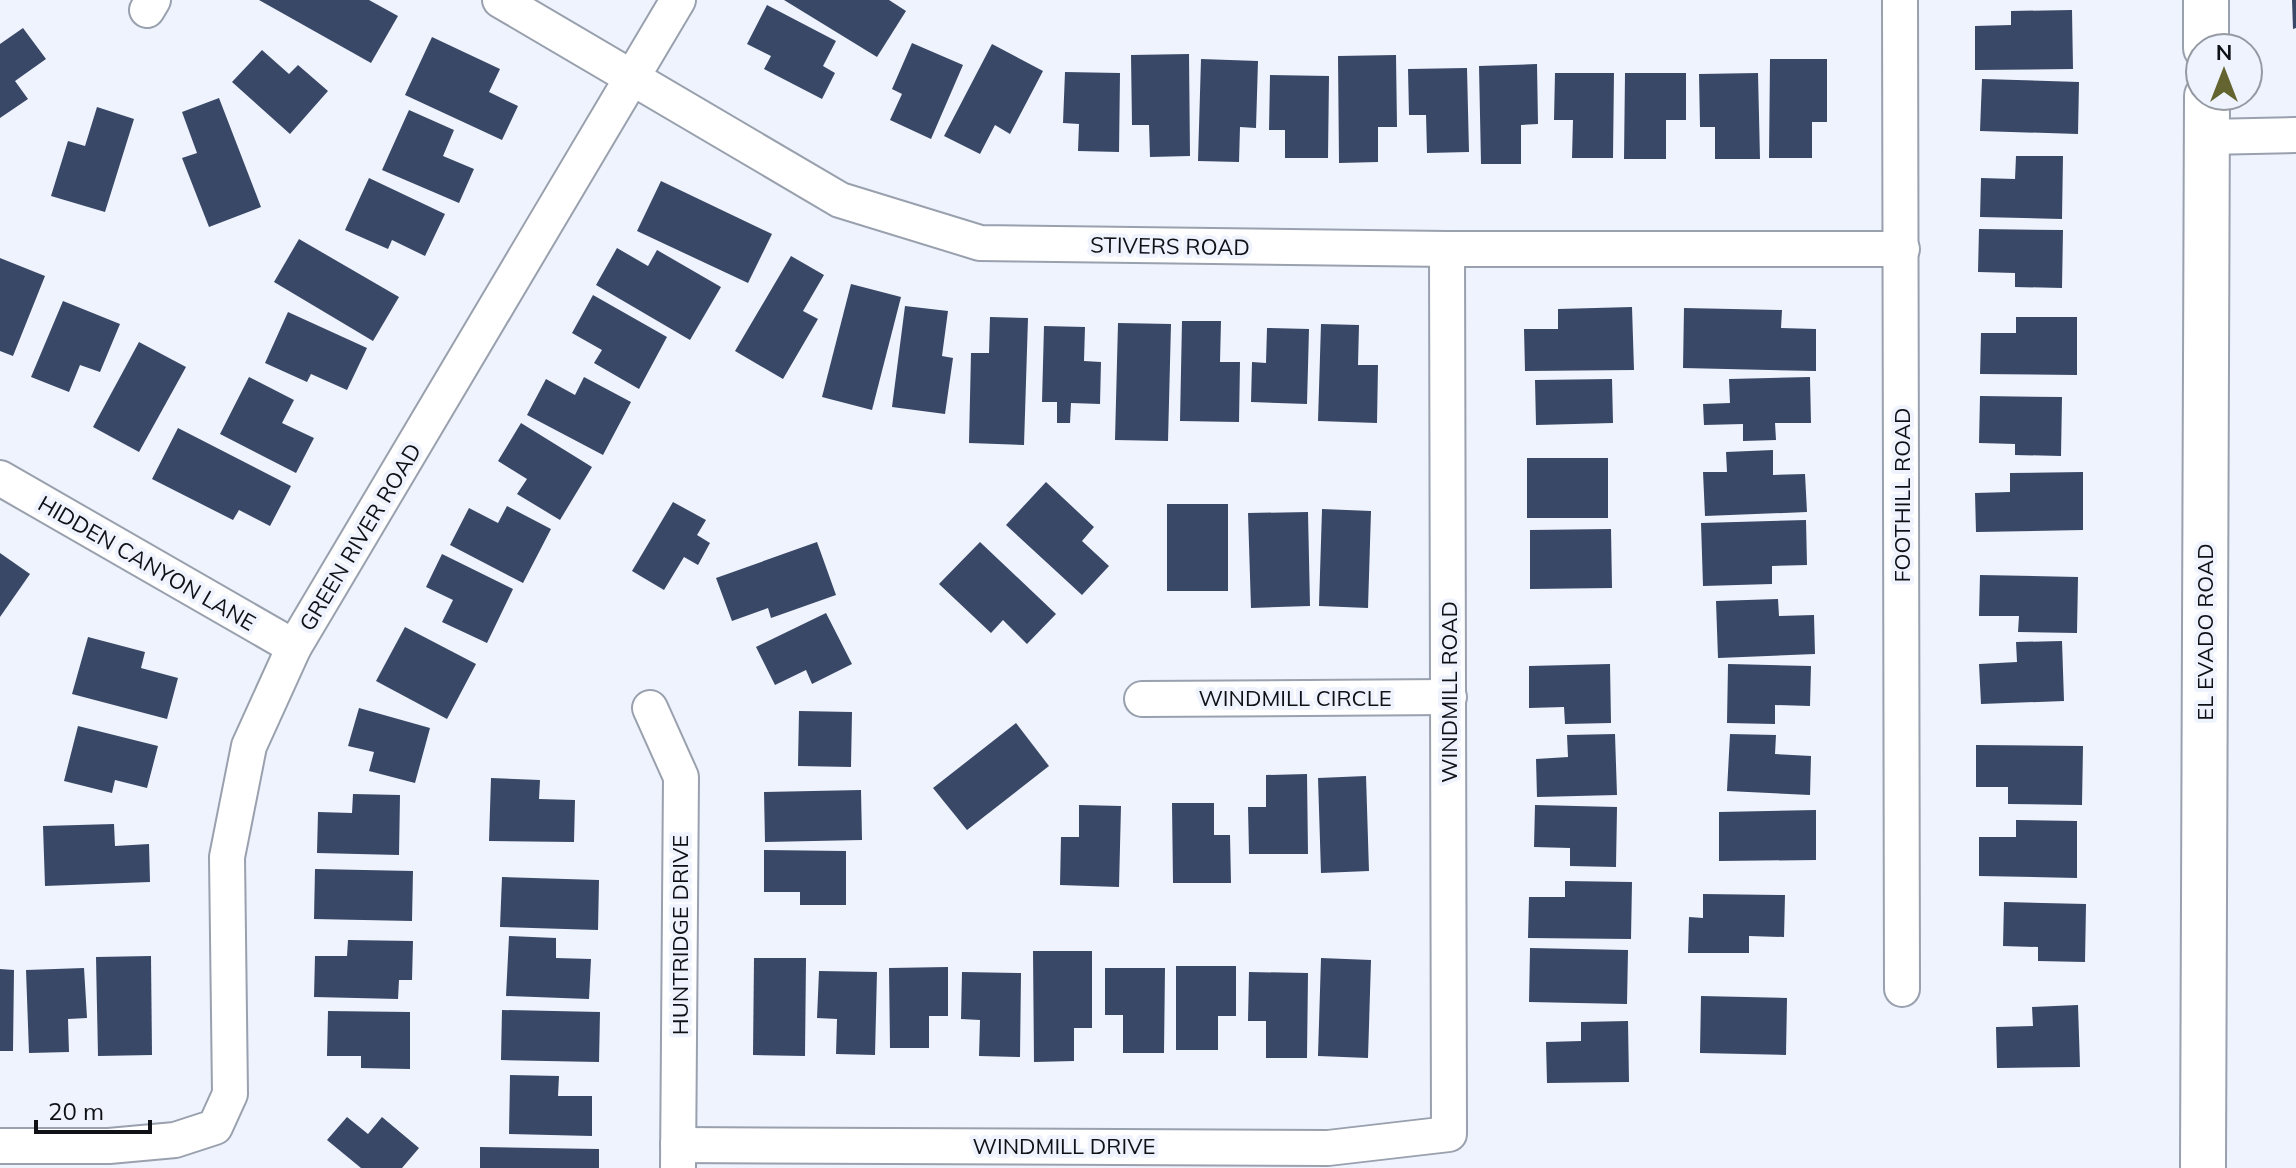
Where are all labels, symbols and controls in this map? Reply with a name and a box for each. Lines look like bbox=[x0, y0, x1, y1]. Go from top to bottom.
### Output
north arrow bbox=[2184, 32, 2264, 112]
text: N bbox=[2216, 38, 2232, 66]
street label: STIVERS ROAD bbox=[1090, 231, 1250, 261]
street label: FOOTHILL ROAD bbox=[1888, 408, 1916, 583]
street label: GREEN RIVER ROAD bbox=[293, 438, 427, 636]
street label: HIDDEN CANYON LANE bbox=[33, 489, 261, 637]
street label: EL EVADO ROAD bbox=[2191, 543, 2219, 721]
street label: WINDMILL ROAD bbox=[1435, 601, 1463, 783]
street label: WINDMILL CIRCLE bbox=[1198, 684, 1392, 712]
street label: HUNTRIDGE DRIVE bbox=[666, 835, 694, 1035]
scale bar bbox=[36, 1084, 150, 1134]
text: 20 m bbox=[48, 1096, 104, 1126]
street label: WINDMILL DRIVE bbox=[973, 1132, 1155, 1160]

